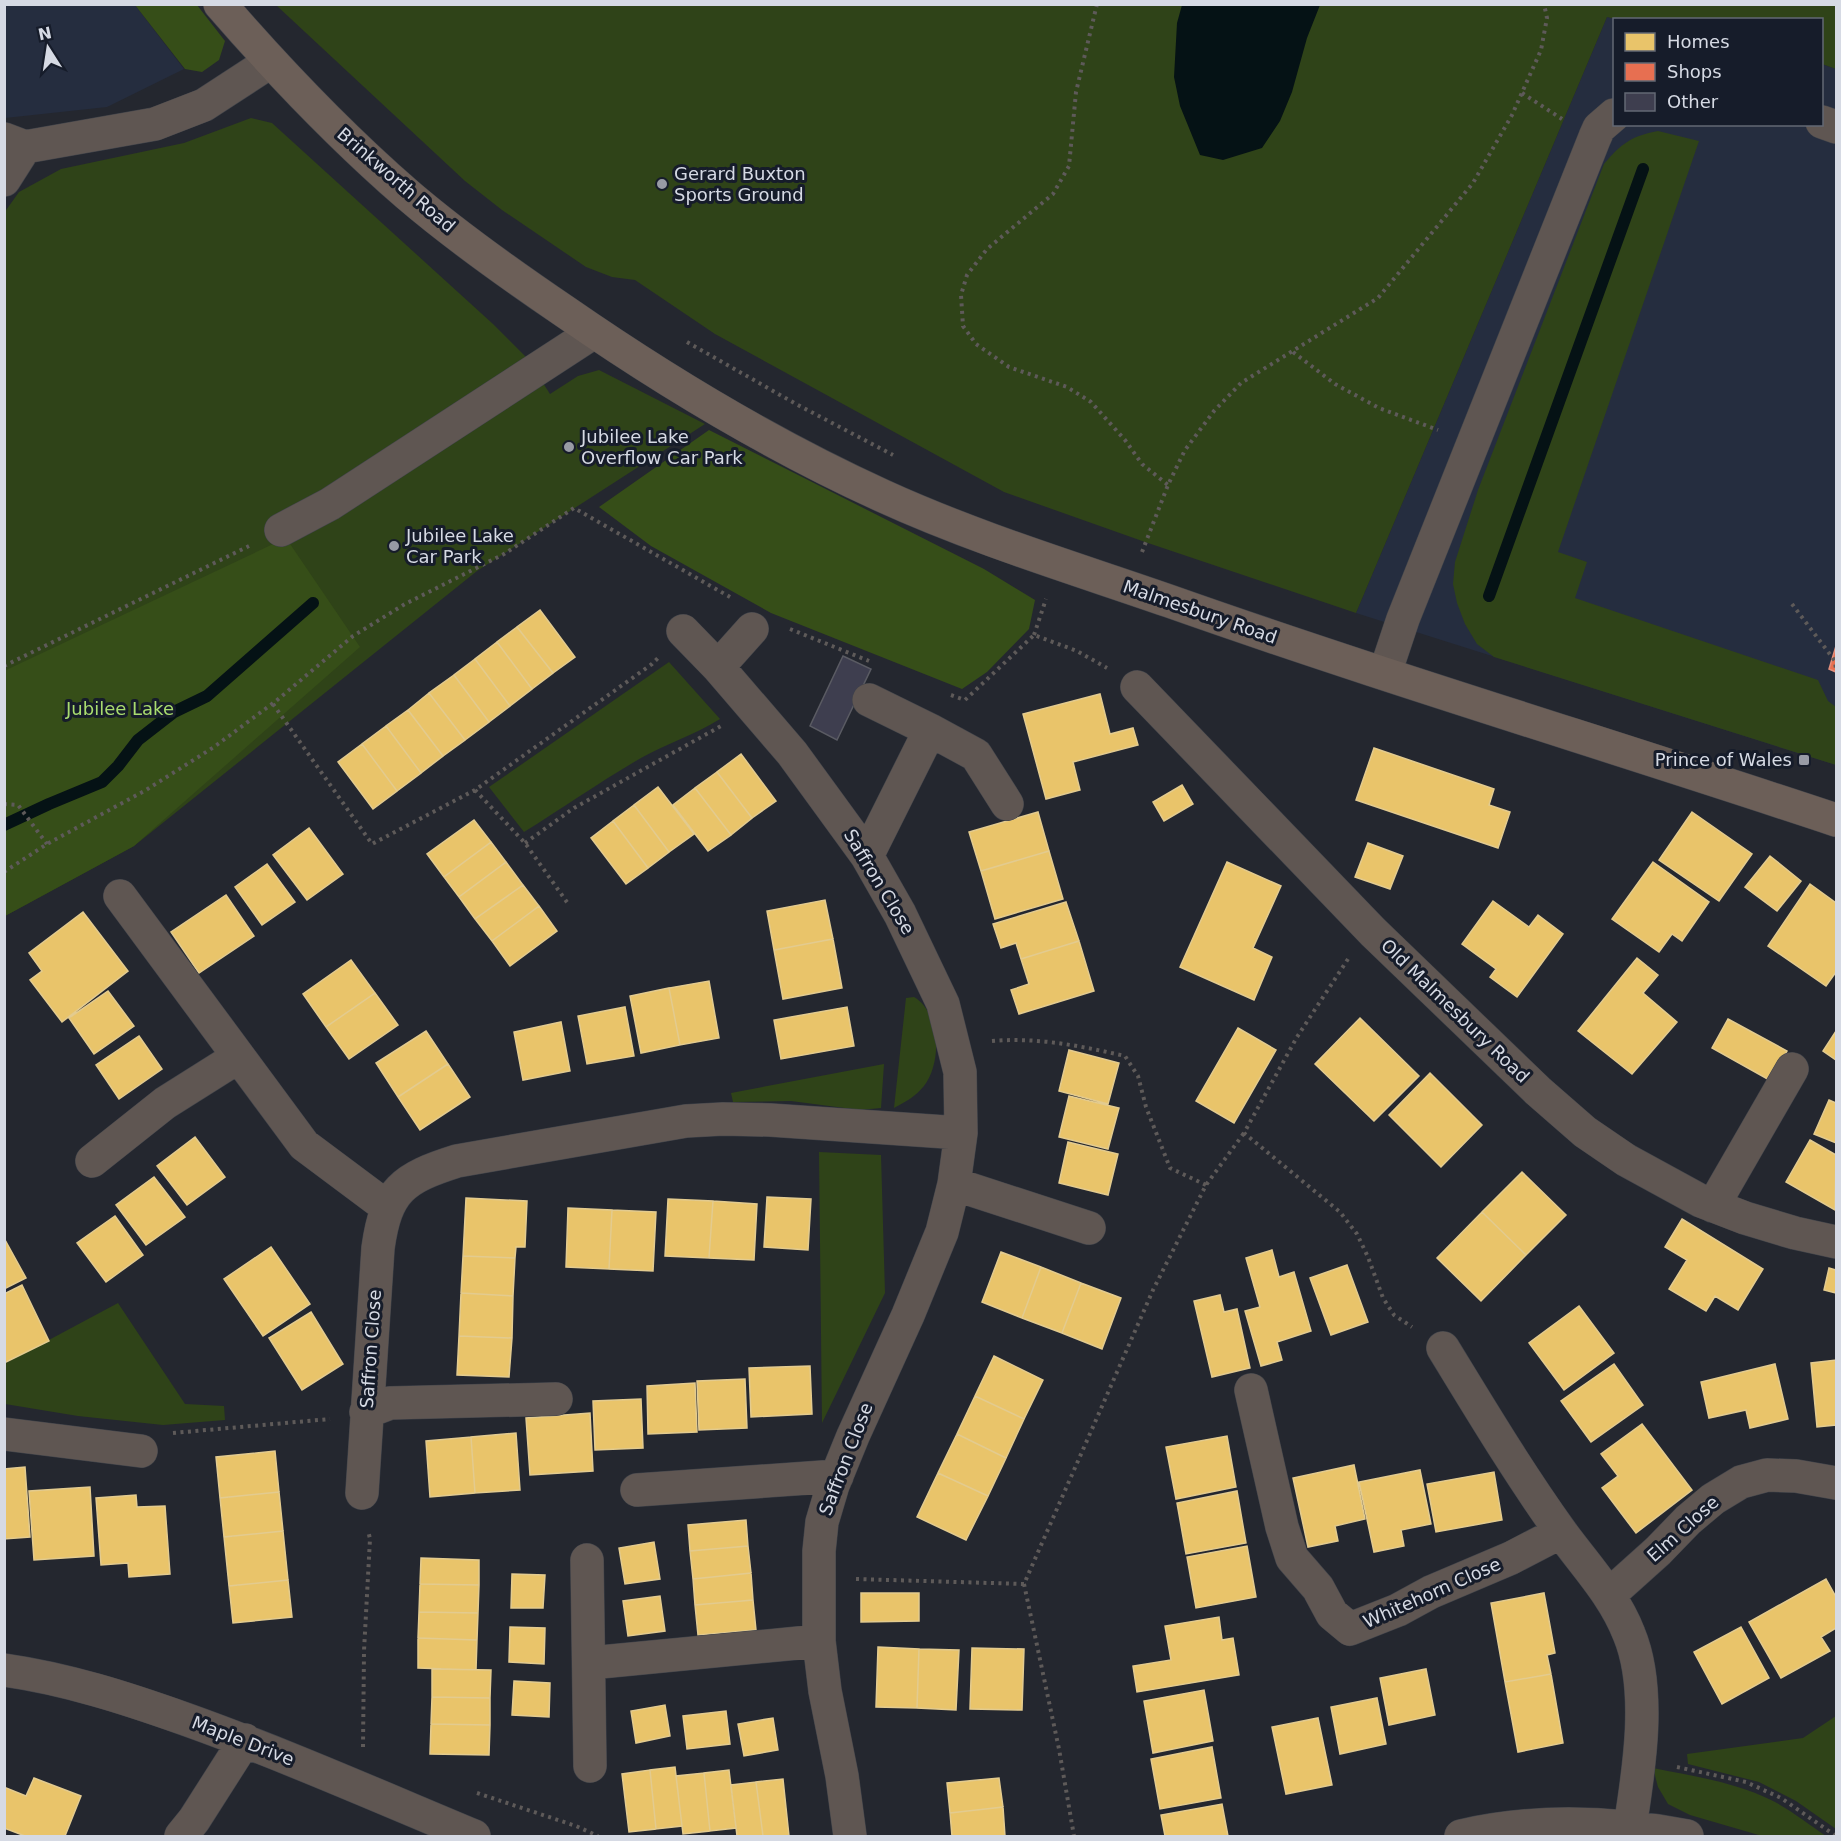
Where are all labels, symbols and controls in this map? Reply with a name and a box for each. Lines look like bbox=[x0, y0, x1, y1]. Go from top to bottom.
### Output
north arrow bbox=[18, 18, 78, 78]
legend bbox=[1613, 18, 1823, 126]
text: N bbox=[36, 23, 54, 45]
text: Homes bbox=[1667, 31, 1730, 52]
text: Shops bbox=[1667, 61, 1722, 82]
text: Other bbox=[1667, 91, 1719, 112]
street label: Brinkworth Road bbox=[333, 123, 459, 236]
place label: Gerard Buxton Sports Ground bbox=[674, 163, 806, 205]
marker: Gerard Buxton Sports Ground bbox=[655, 177, 669, 191]
place label: Jubilee Lake Overflow Car Park bbox=[580, 426, 743, 468]
marker: Jubilee Lake Overflow Car Park bbox=[562, 440, 576, 454]
place label: Jubilee Lake Car Park bbox=[405, 525, 514, 567]
marker: Jubilee Lake Car Park bbox=[387, 539, 401, 553]
street label: Malmesbury Road bbox=[1120, 575, 1280, 648]
park label: Jubilee Lake bbox=[65, 698, 174, 719]
place label: Prince of Wales bbox=[1655, 749, 1792, 770]
marker: Prince of Wales bbox=[1797, 753, 1811, 767]
street label: Saffron Close bbox=[840, 825, 919, 938]
street label: Old Malmesbury Road bbox=[1377, 934, 1534, 1087]
street label: Saffron Close bbox=[356, 1289, 385, 1409]
street label: Saffron Close bbox=[814, 1399, 877, 1518]
street label: Elm Close bbox=[1643, 1491, 1723, 1566]
street label: Whitehorn Close bbox=[1360, 1553, 1504, 1632]
street label: Maple Drive bbox=[189, 1711, 297, 1770]

